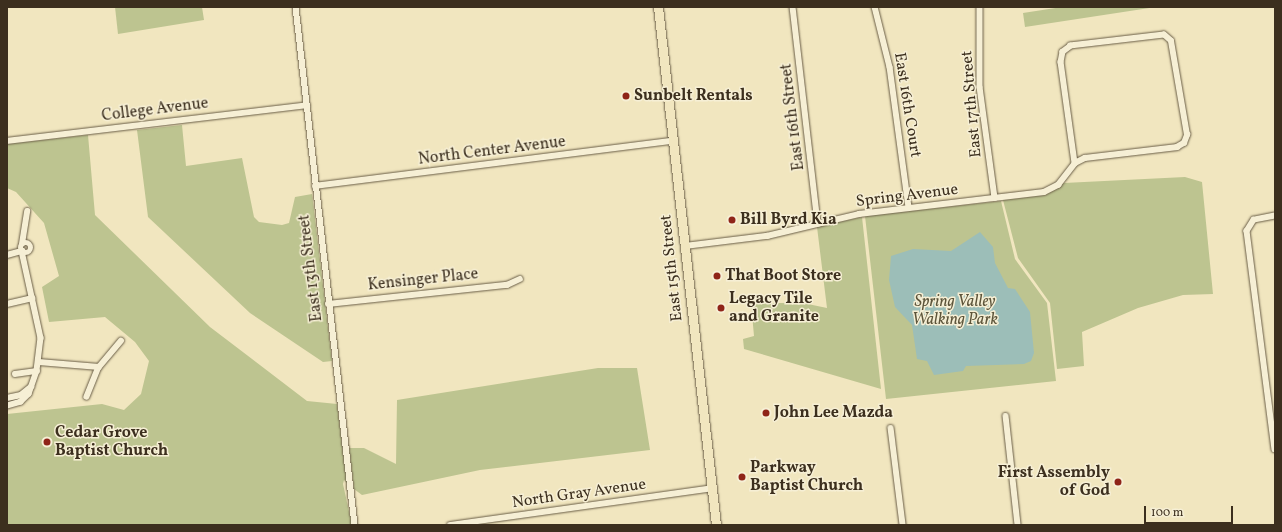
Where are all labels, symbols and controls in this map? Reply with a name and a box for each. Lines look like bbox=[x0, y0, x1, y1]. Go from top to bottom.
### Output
street label: East 17th Street bbox=[958, 50, 986, 158]
street label: East 16th Court bbox=[889, 51, 925, 159]
street label: East 16th Street bbox=[777, 62, 809, 172]
place label: Sunbelt Rentals bbox=[634, 86, 753, 106]
marker: Sunbelt Rentals bbox=[621, 91, 631, 101]
street label: College Avenue bbox=[101, 94, 209, 126]
street label: North Center Avenue bbox=[417, 132, 567, 170]
street label: Spring Avenue bbox=[855, 180, 959, 212]
place label: Bill Byrd Kia bbox=[740, 210, 837, 230]
street label: East 13th Street bbox=[295, 213, 327, 323]
street label: East 15th Street bbox=[657, 214, 687, 322]
marker: Bill Byrd Kia bbox=[727, 215, 737, 225]
street label: Kensinger Place bbox=[367, 265, 479, 295]
place label: That Boot Store bbox=[725, 266, 841, 286]
marker: That Boot Store bbox=[712, 271, 722, 281]
place label: Legacy Tile and Granite bbox=[729, 289, 819, 327]
park label: Spring Valley Walking Park bbox=[912, 292, 998, 330]
marker: Legacy Tile and Granite bbox=[716, 303, 726, 313]
place label: John Lee Mazda bbox=[774, 403, 893, 423]
marker: John Lee Mazda bbox=[761, 408, 771, 418]
place label: Cedar Grove Baptist Church bbox=[55, 423, 168, 461]
marker: Cedar Grove Baptist Church bbox=[42, 437, 52, 447]
place label: Parkway Baptist Church bbox=[750, 458, 863, 496]
place label: First Assembly of God bbox=[998, 463, 1110, 501]
marker: Parkway Baptist Church bbox=[737, 472, 747, 482]
street label: North Gray Avenue bbox=[511, 475, 647, 513]
marker: First Assembly of God bbox=[1113, 477, 1123, 487]
scale bar bbox=[1146, 498, 1235, 524]
text: 100 m bbox=[1151, 505, 1183, 521]

